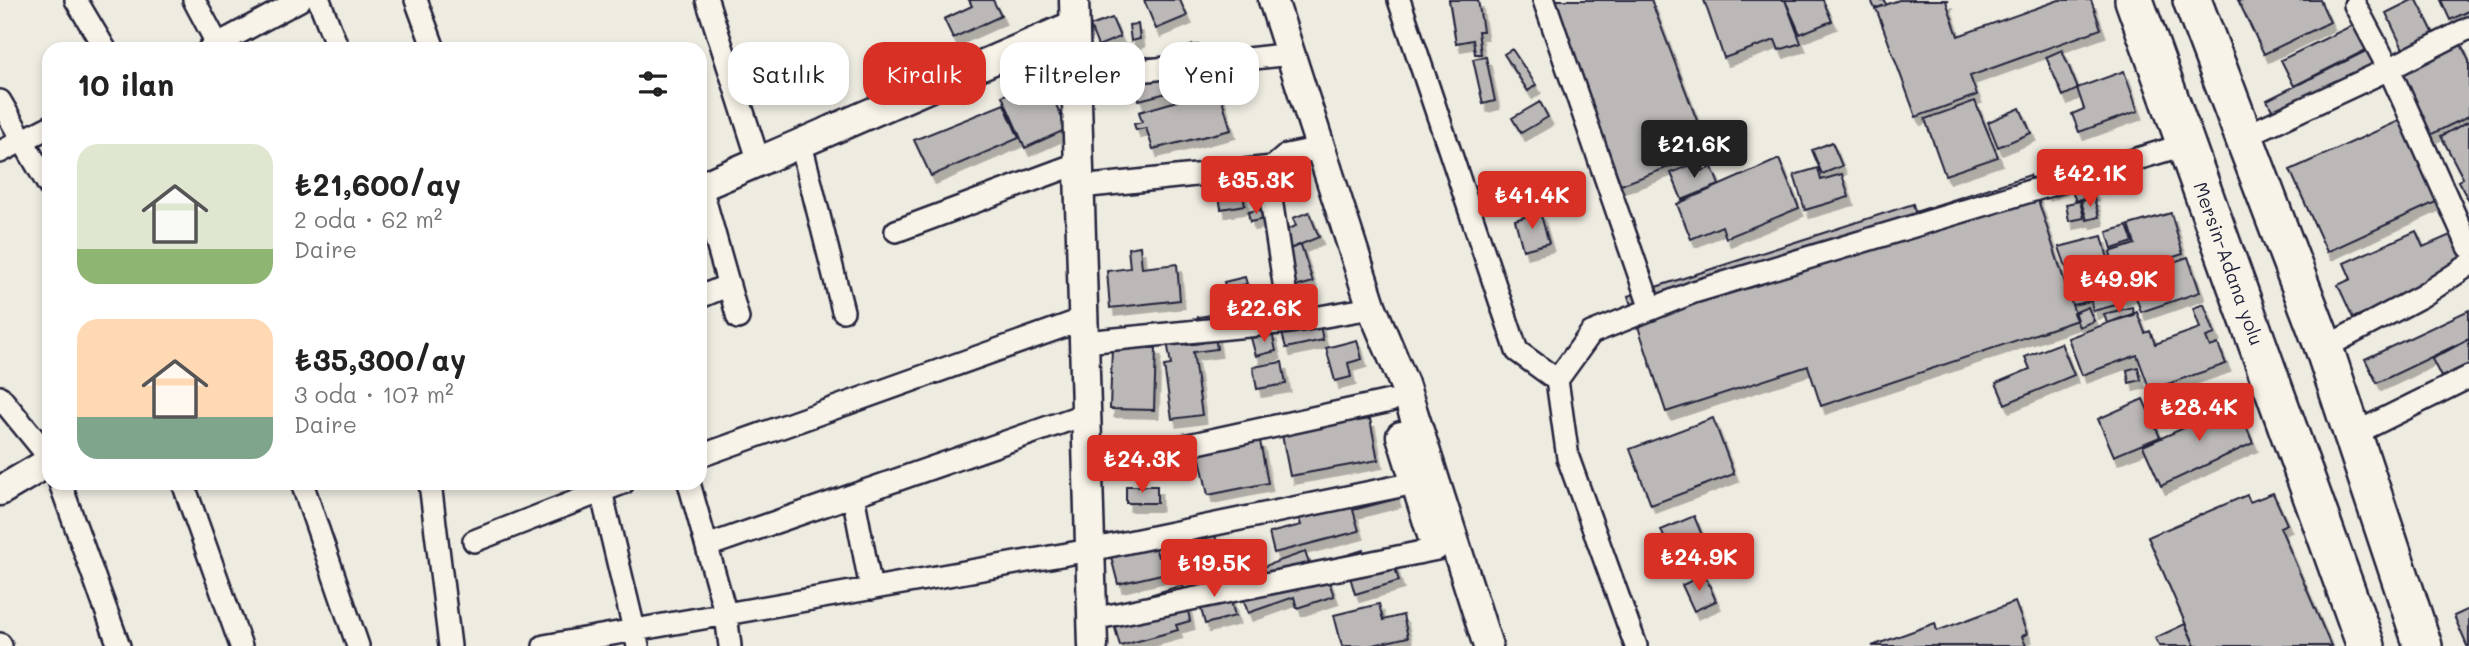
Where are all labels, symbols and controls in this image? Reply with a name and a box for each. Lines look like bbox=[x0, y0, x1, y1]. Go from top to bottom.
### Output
chip: Satılık bbox=[728, 42, 849, 105]
chip: Kiralık bbox=[863, 42, 986, 105]
chip: Filtreler bbox=[1000, 42, 1145, 105]
chip: Yeni bbox=[1159, 42, 1259, 105]
text: 10 ilan bbox=[77, 64, 174, 104]
icon: filters bbox=[634, 65, 672, 103]
pin: ₺21.6K bbox=[1637, 120, 1751, 180]
text: ₺21.6K bbox=[1657, 128, 1731, 158]
pin: ₺42.1K bbox=[2033, 150, 2147, 209]
pin: ₺35.3K bbox=[1199, 156, 1313, 216]
text: ₺42.1K bbox=[2053, 157, 2127, 187]
text: ₺21,600/ay bbox=[294, 164, 461, 204]
text: ₺35.3K bbox=[1217, 164, 1295, 194]
icon: home bbox=[133, 172, 217, 256]
pin: ₺41.4K bbox=[1475, 172, 1589, 231]
street label: Mersin-Adana yolu bbox=[2188, 178, 2270, 349]
text: ₺41.4K bbox=[1494, 179, 1570, 209]
text: 2 oda · 62 m² bbox=[294, 204, 443, 234]
text: Daire bbox=[294, 234, 357, 264]
pin: ₺49.9K bbox=[2062, 256, 2176, 315]
text: ₺49.9K bbox=[2080, 263, 2158, 293]
pin: ₺22.6K bbox=[1207, 284, 1321, 344]
text: ₺22.6K bbox=[1226, 292, 1302, 322]
text: ₺35,300/ay bbox=[294, 339, 466, 379]
icon: home bbox=[133, 347, 217, 431]
text: 3 oda · 107 m² bbox=[294, 379, 454, 409]
pin: ₺28.4K bbox=[2142, 384, 2256, 443]
text: ₺28.4K bbox=[2160, 391, 2238, 421]
text: Daire bbox=[294, 409, 357, 439]
pin: ₺24.3K bbox=[1085, 435, 1199, 495]
text: ₺24.3K bbox=[1103, 443, 1181, 473]
pin: ₺24.9K bbox=[1642, 534, 1756, 593]
pin: ₺19.5K bbox=[1157, 540, 1271, 599]
text: ₺24.9K bbox=[1660, 541, 1738, 571]
text: ₺19.5K bbox=[1177, 547, 1251, 577]

